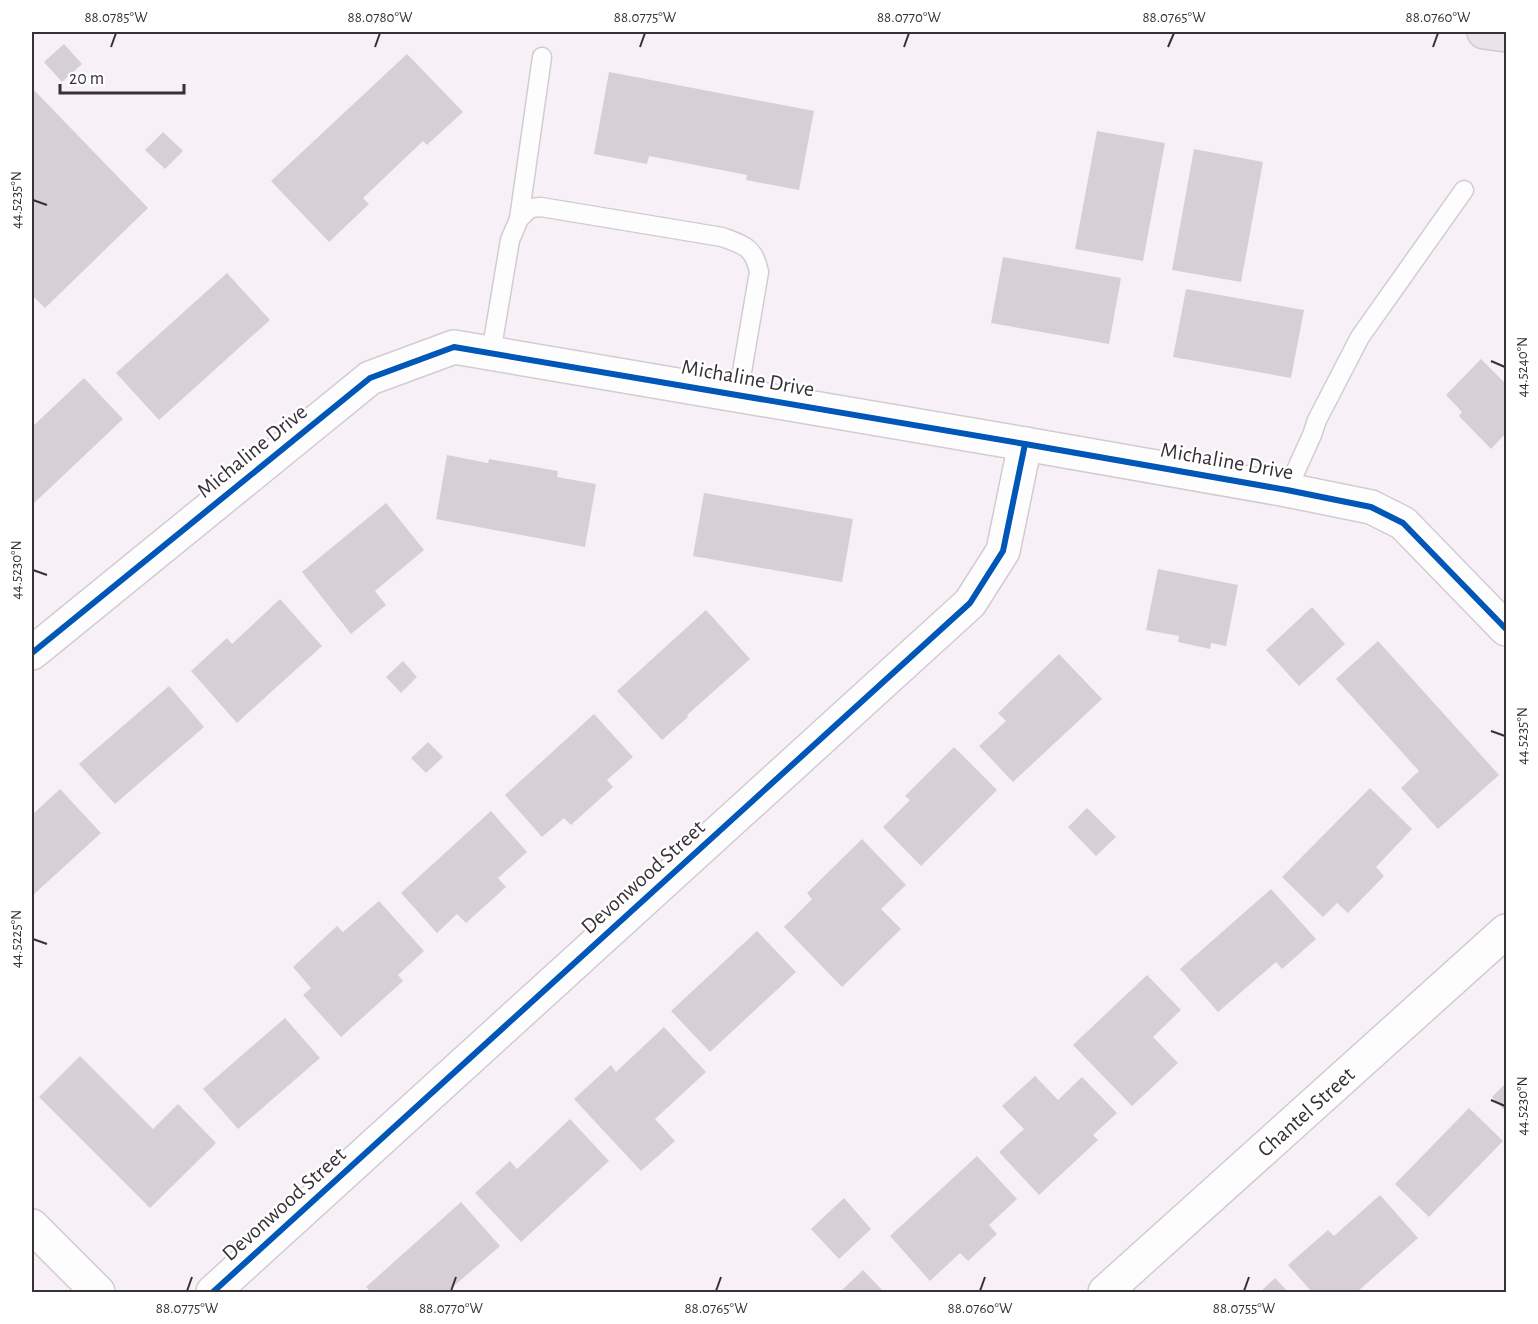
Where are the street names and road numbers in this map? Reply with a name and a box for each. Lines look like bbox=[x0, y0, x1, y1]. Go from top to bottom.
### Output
street label: Michaline Drive bbox=[680, 355, 816, 401]
street label: Michaline Drive bbox=[193, 400, 311, 502]
street label: Michaline Drive bbox=[1159, 438, 1295, 484]
street label: Devonwood Street bbox=[577, 816, 709, 938]
street label: Chantel Street bbox=[1253, 1063, 1359, 1161]
street label: Devonwood Street bbox=[218, 1143, 350, 1265]

